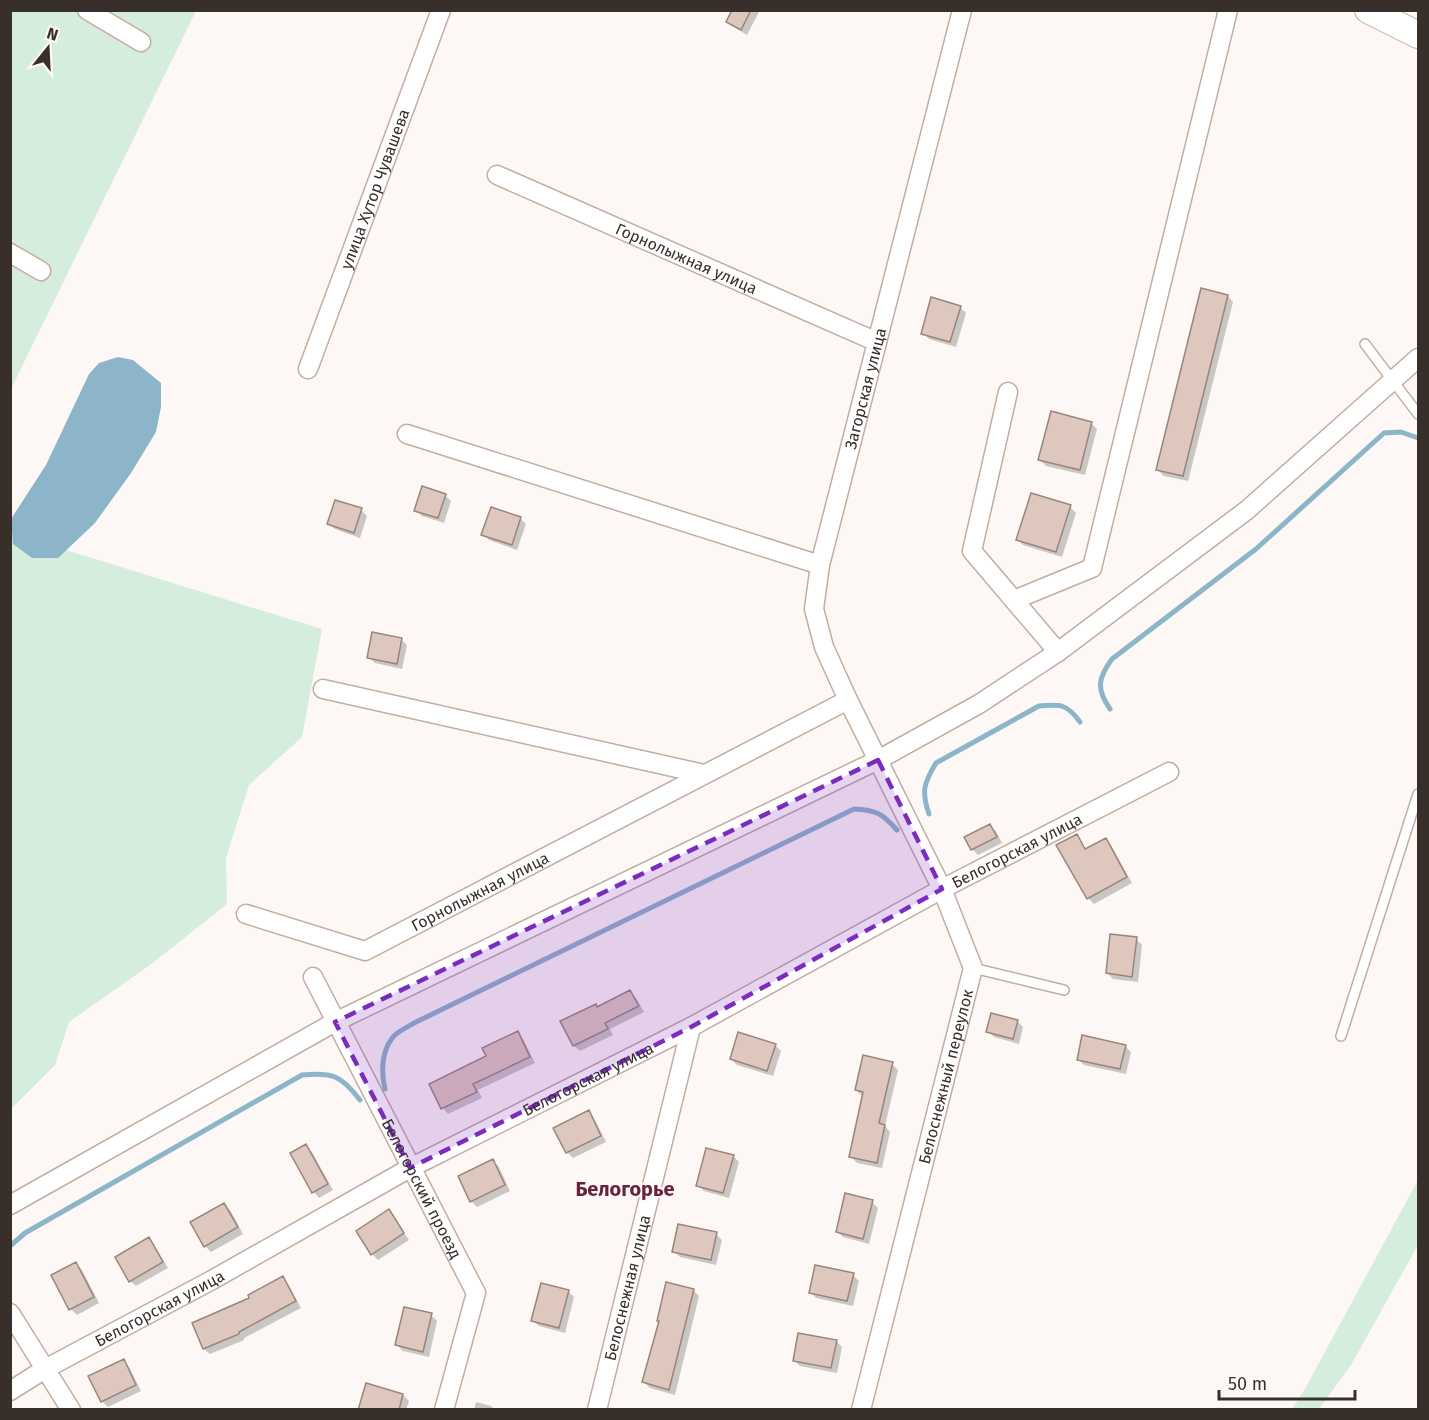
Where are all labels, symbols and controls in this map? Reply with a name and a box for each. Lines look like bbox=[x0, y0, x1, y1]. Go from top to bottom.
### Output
north arrow bbox=[18, 18, 78, 78]
text: N bbox=[45, 24, 60, 45]
street label: улица Хутор Чувашева bbox=[336, 106, 413, 272]
street label: Горнолыжная улица bbox=[613, 219, 760, 298]
street label: Загорская улица bbox=[841, 326, 890, 451]
street label: Белогорская улица bbox=[948, 809, 1085, 892]
street label: Горнолыжная улица bbox=[408, 848, 552, 935]
street label: Белоснежный переулок bbox=[914, 986, 977, 1166]
street label: Белогорская улица bbox=[519, 1038, 656, 1120]
street label: Белогорский проезд bbox=[378, 1115, 466, 1262]
district label: Белогорье bbox=[575, 1177, 675, 1201]
street label: Белоснежная улица bbox=[600, 1213, 654, 1363]
street label: Белогорская улица bbox=[91, 1266, 227, 1350]
scale bar bbox=[1219, 1363, 1356, 1401]
text: 50 m bbox=[1228, 1373, 1267, 1395]

